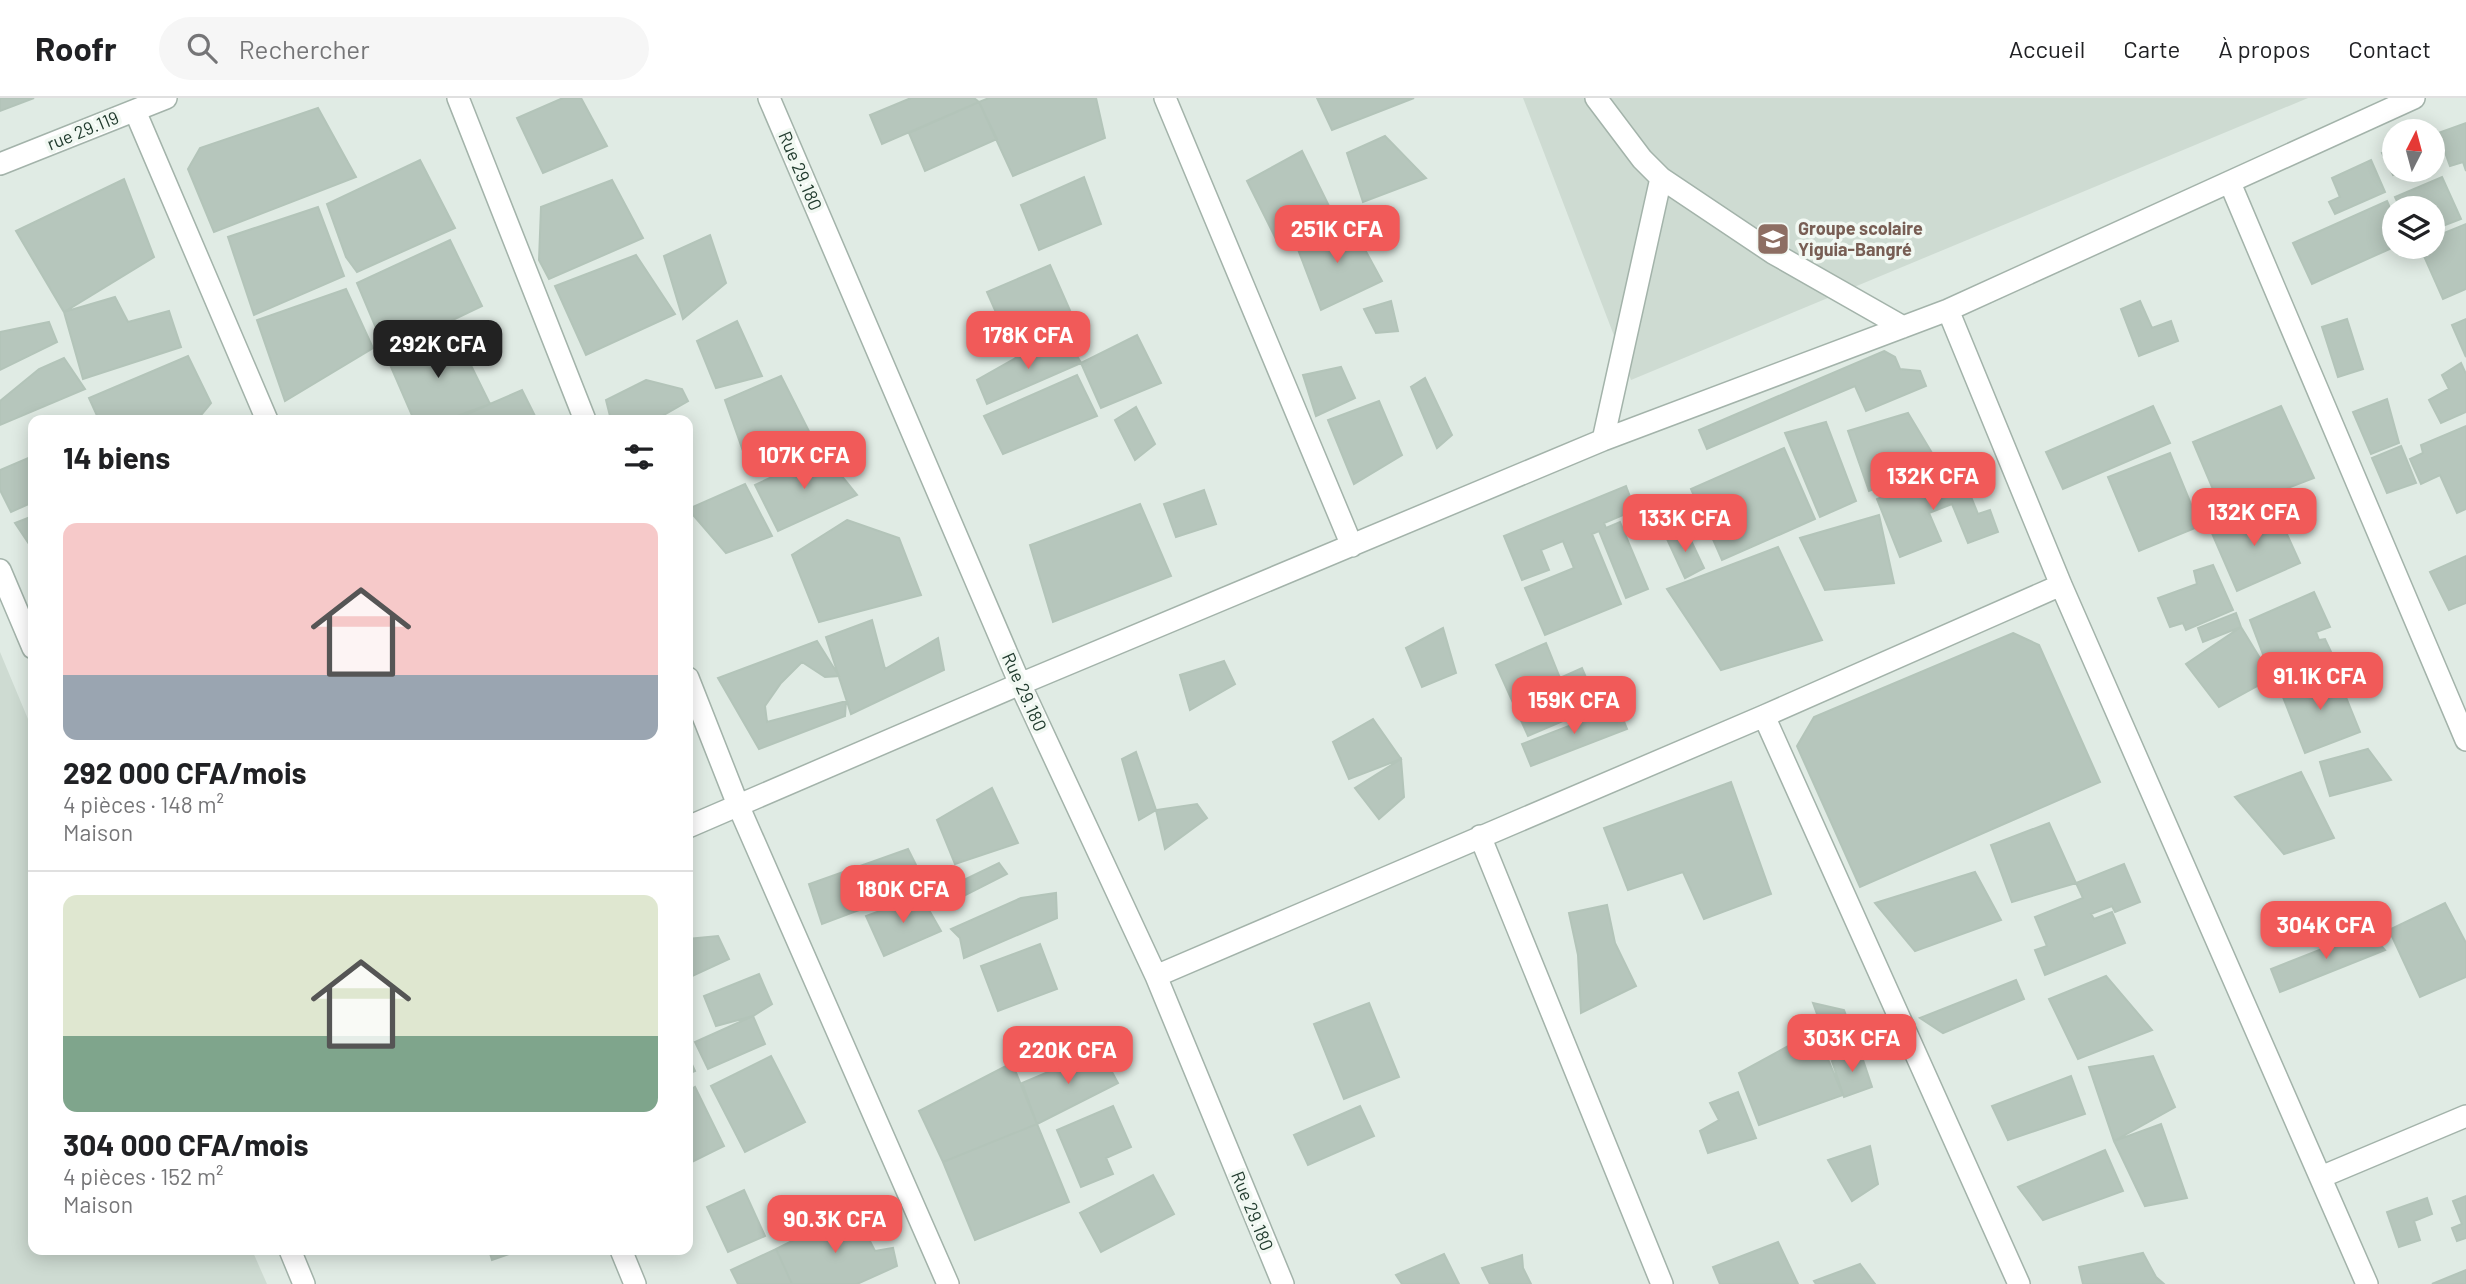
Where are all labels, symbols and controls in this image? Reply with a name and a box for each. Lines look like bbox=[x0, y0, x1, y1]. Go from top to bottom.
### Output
search box bbox=[159, 17, 649, 80]
text: Roofr bbox=[35, 28, 117, 68]
icon: search bbox=[183, 29, 221, 67]
text: Rechercher bbox=[239, 33, 370, 64]
text: Accueil bbox=[2009, 34, 2085, 63]
text: Carte bbox=[2123, 34, 2180, 63]
text: À propos bbox=[2218, 34, 2310, 63]
text: Contact bbox=[2348, 34, 2431, 63]
street label: rue 29.119 bbox=[44, 106, 122, 154]
north arrow bbox=[2382, 119, 2445, 182]
map controls bbox=[2382, 119, 2445, 259]
street label: Rue 29.180 bbox=[774, 128, 827, 213]
button: layers bbox=[2382, 196, 2445, 259]
pin: 251K CFA bbox=[1265, 206, 1409, 265]
text: 251K CFA bbox=[1291, 214, 1383, 242]
place label: Groupe scolaire Yiguia-Bangré bbox=[1798, 217, 1923, 260]
school or university icon: Groupe scolaire Yiguia-Bangré bbox=[1754, 220, 1792, 258]
pin: 178K CFA bbox=[956, 312, 1100, 371]
pin: 292K CFA bbox=[366, 320, 510, 380]
text: 178K CFA bbox=[982, 320, 1074, 348]
text: 292K CFA bbox=[389, 329, 487, 357]
pin: 107K CFA bbox=[732, 432, 876, 491]
icon: filters bbox=[620, 438, 658, 476]
text: 14 biens bbox=[63, 439, 170, 475]
text: 107K CFA bbox=[758, 440, 850, 468]
pin: 132K CFA bbox=[1861, 452, 2005, 512]
text: 132K CFA bbox=[1887, 461, 1979, 489]
pin: 132K CFA bbox=[2182, 489, 2326, 548]
pin: 133K CFA bbox=[1613, 494, 1757, 554]
text: 132K CFA bbox=[2208, 497, 2300, 525]
text: 133K CFA bbox=[1639, 503, 1731, 531]
icon: home bbox=[298, 569, 424, 695]
street label: Rue 29.180 bbox=[998, 649, 1052, 734]
pin: 91.1K CFA bbox=[2240, 652, 2400, 712]
text: 91.1K CFA bbox=[2273, 661, 2367, 689]
pin: 159K CFA bbox=[1502, 676, 1646, 736]
text: 159K CFA bbox=[1528, 685, 1620, 713]
text: 292 000 CFA/mois bbox=[63, 754, 307, 790]
text: 4 pièces · 148 m² bbox=[63, 790, 224, 818]
text: Maison bbox=[63, 818, 133, 846]
pin: 180K CFA bbox=[831, 866, 975, 925]
text: 180K CFA bbox=[856, 874, 950, 902]
pin: 304K CFA bbox=[2254, 902, 2398, 961]
text: 304K CFA bbox=[2277, 910, 2375, 938]
icon: home bbox=[298, 941, 424, 1067]
pin: 303K CFA bbox=[1780, 1014, 1924, 1074]
text: 303K CFA bbox=[1803, 1023, 1901, 1051]
pin: 220K CFA bbox=[996, 1026, 1140, 1086]
text: 220K CFA bbox=[1019, 1035, 1117, 1063]
text: 304 000 CFA/mois bbox=[63, 1126, 309, 1162]
text: 4 pièces · 152 m² bbox=[63, 1162, 223, 1190]
street label: Rue 29.180 bbox=[1227, 1168, 1279, 1254]
text: Maison bbox=[63, 1190, 133, 1218]
pin: 90.3K CFA bbox=[755, 1196, 915, 1255]
text: 90.3K CFA bbox=[783, 1204, 887, 1232]

